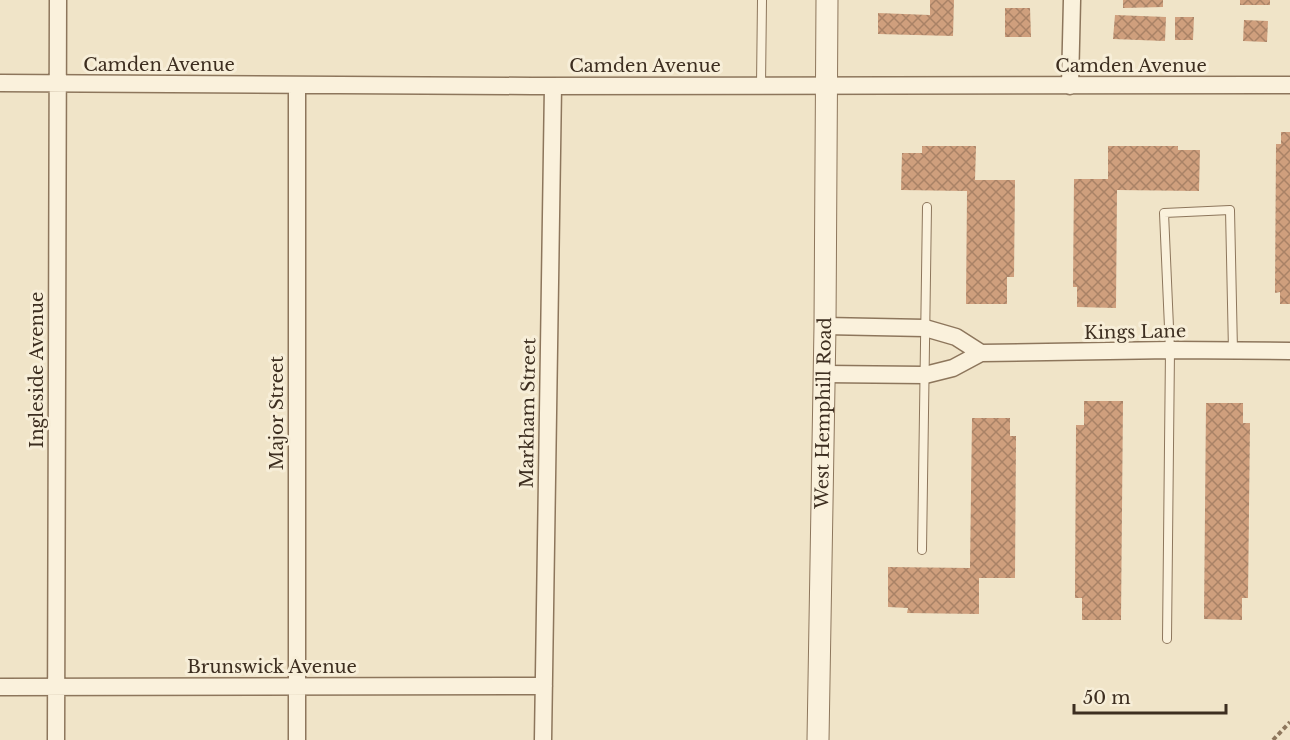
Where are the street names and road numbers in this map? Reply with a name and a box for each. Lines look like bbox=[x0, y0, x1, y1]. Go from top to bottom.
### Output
street label: Camden Avenue bbox=[83, 54, 235, 76]
street label: Camden Avenue bbox=[569, 55, 721, 77]
street label: Camden Avenue bbox=[1055, 55, 1207, 77]
street label: Ingleside Avenue bbox=[26, 292, 48, 448]
street label: West Hemphill Road bbox=[811, 317, 836, 510]
street label: Kings Lane bbox=[1084, 320, 1186, 344]
street label: Markham Street bbox=[516, 338, 540, 488]
street label: Major Street bbox=[266, 356, 288, 470]
street label: Brunswick Avenue bbox=[187, 656, 357, 678]

